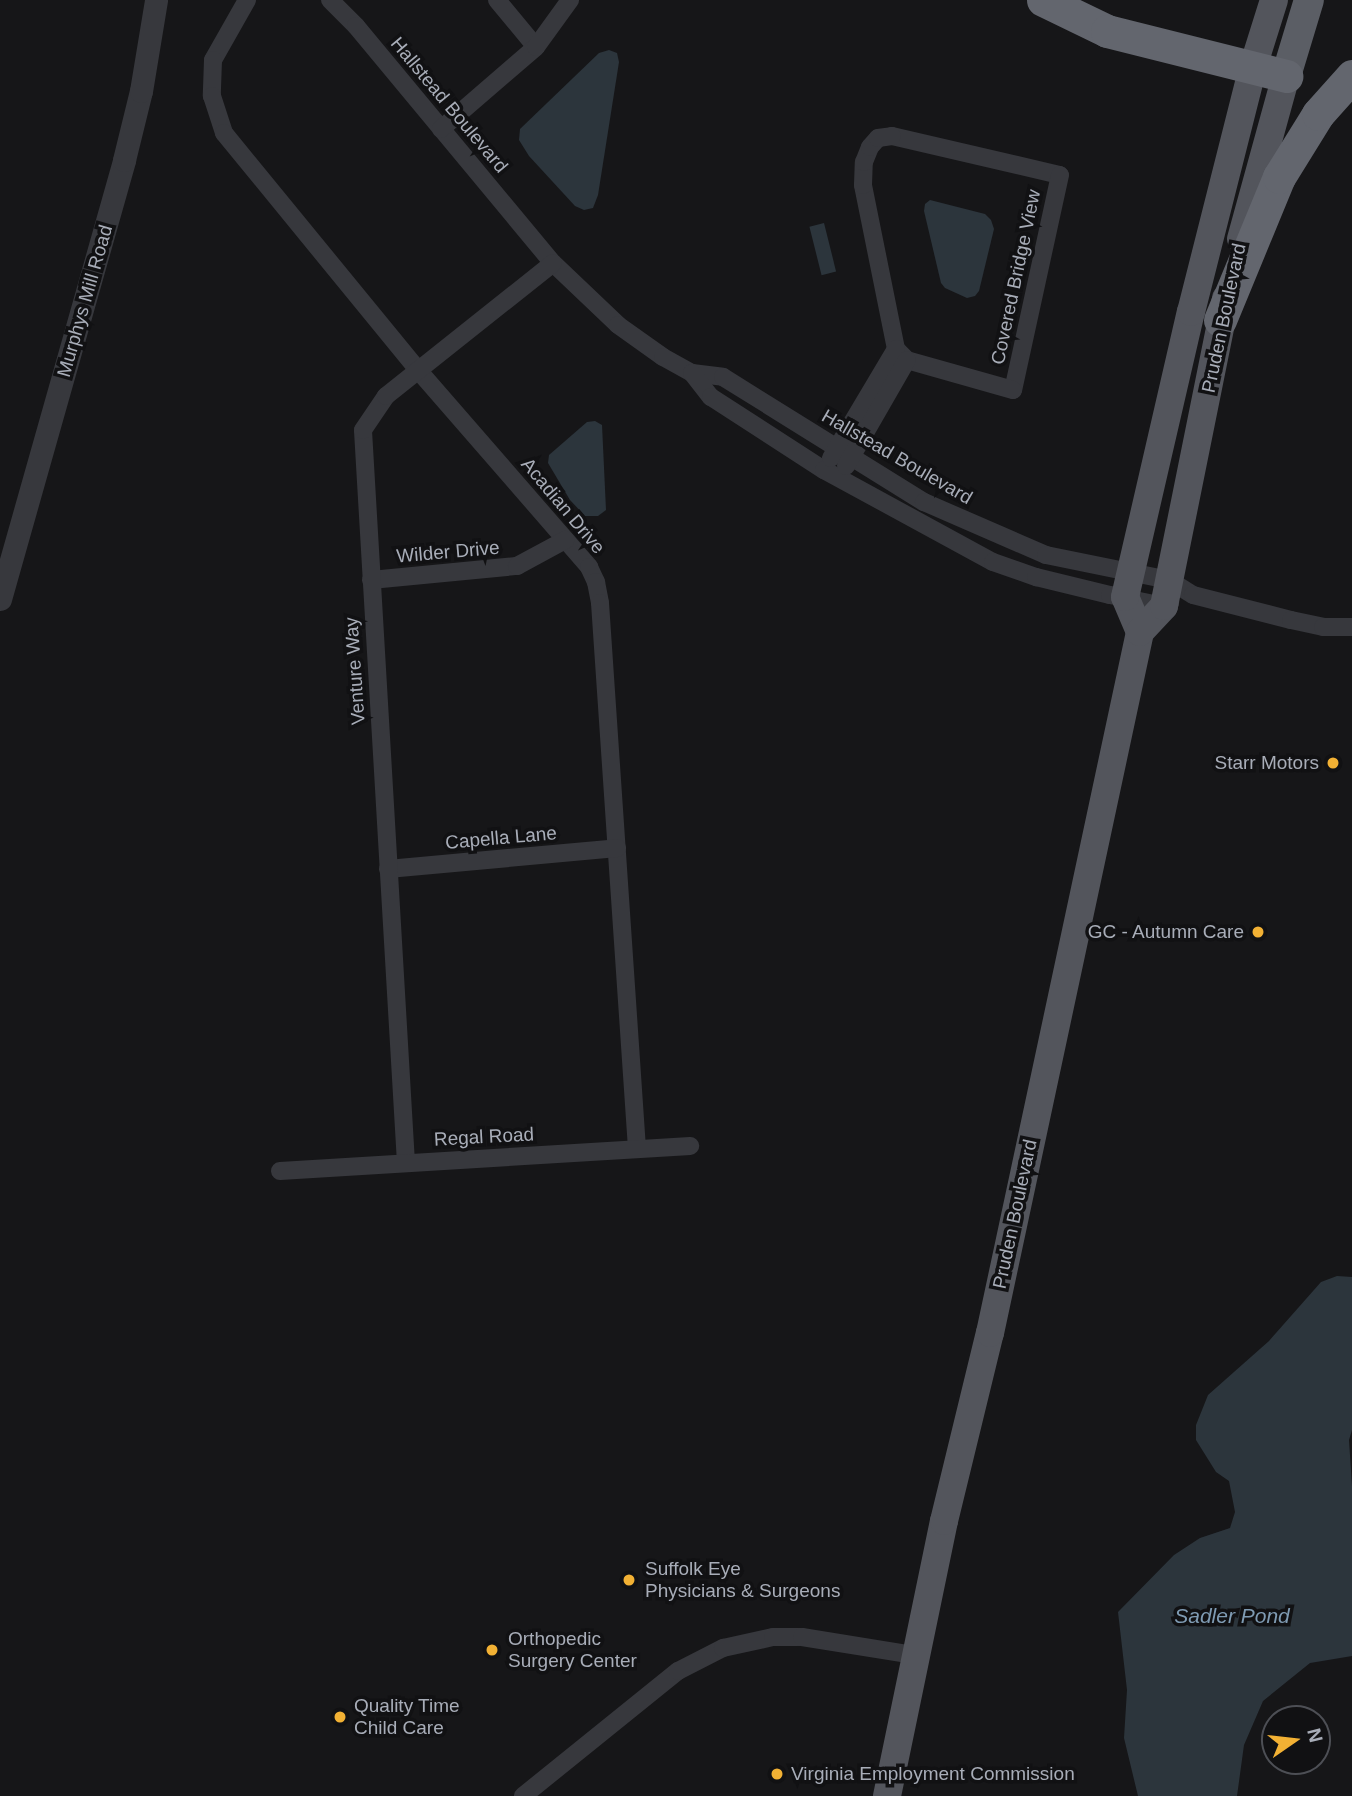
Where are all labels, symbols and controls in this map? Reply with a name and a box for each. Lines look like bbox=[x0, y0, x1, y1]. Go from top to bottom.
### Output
street label: Hallstead Boulevard bbox=[386, 33, 512, 177]
street label: Covered Bridge View bbox=[986, 188, 1046, 366]
street label: Murphys Mill Road bbox=[52, 222, 118, 380]
street label: Pruden Boulevard bbox=[1197, 241, 1251, 395]
street label: Hallstead Boulevard bbox=[818, 405, 976, 509]
street label: Acadian Drive bbox=[516, 453, 610, 559]
street label: Wilder Drive bbox=[395, 536, 501, 568]
street label: Venture Way bbox=[340, 616, 370, 726]
place label: Starr Motors bbox=[1214, 752, 1319, 774]
marker: Starr Motors bbox=[1325, 755, 1341, 771]
street label: Capella Lane bbox=[444, 822, 558, 854]
place label: GC - Autumn Care bbox=[1087, 921, 1244, 943]
marker: GC - Autumn Care bbox=[1250, 924, 1266, 940]
street label: Regal Road bbox=[433, 1123, 535, 1151]
street label: Pruden Boulevard bbox=[988, 1137, 1042, 1291]
place label: Suffolk Eye Physicians & Surgeons bbox=[645, 1558, 840, 1602]
marker: Suffolk Eye Physicians & Surgeons bbox=[619, 1570, 639, 1590]
water label: Sadler Pond bbox=[1174, 1603, 1290, 1629]
place label: Orthopedic Surgery Center bbox=[508, 1628, 637, 1672]
marker: Orthopedic Surgery Center bbox=[482, 1640, 502, 1660]
place label: Quality Time Child Care bbox=[354, 1695, 460, 1739]
north arrow bbox=[1261, 1705, 1331, 1775]
marker: Quality Time Child Care bbox=[332, 1709, 348, 1725]
text: N bbox=[1303, 1726, 1327, 1744]
place label: Virginia Employment Commission bbox=[791, 1763, 1075, 1785]
marker: Virginia Employment Commission bbox=[769, 1766, 785, 1782]

